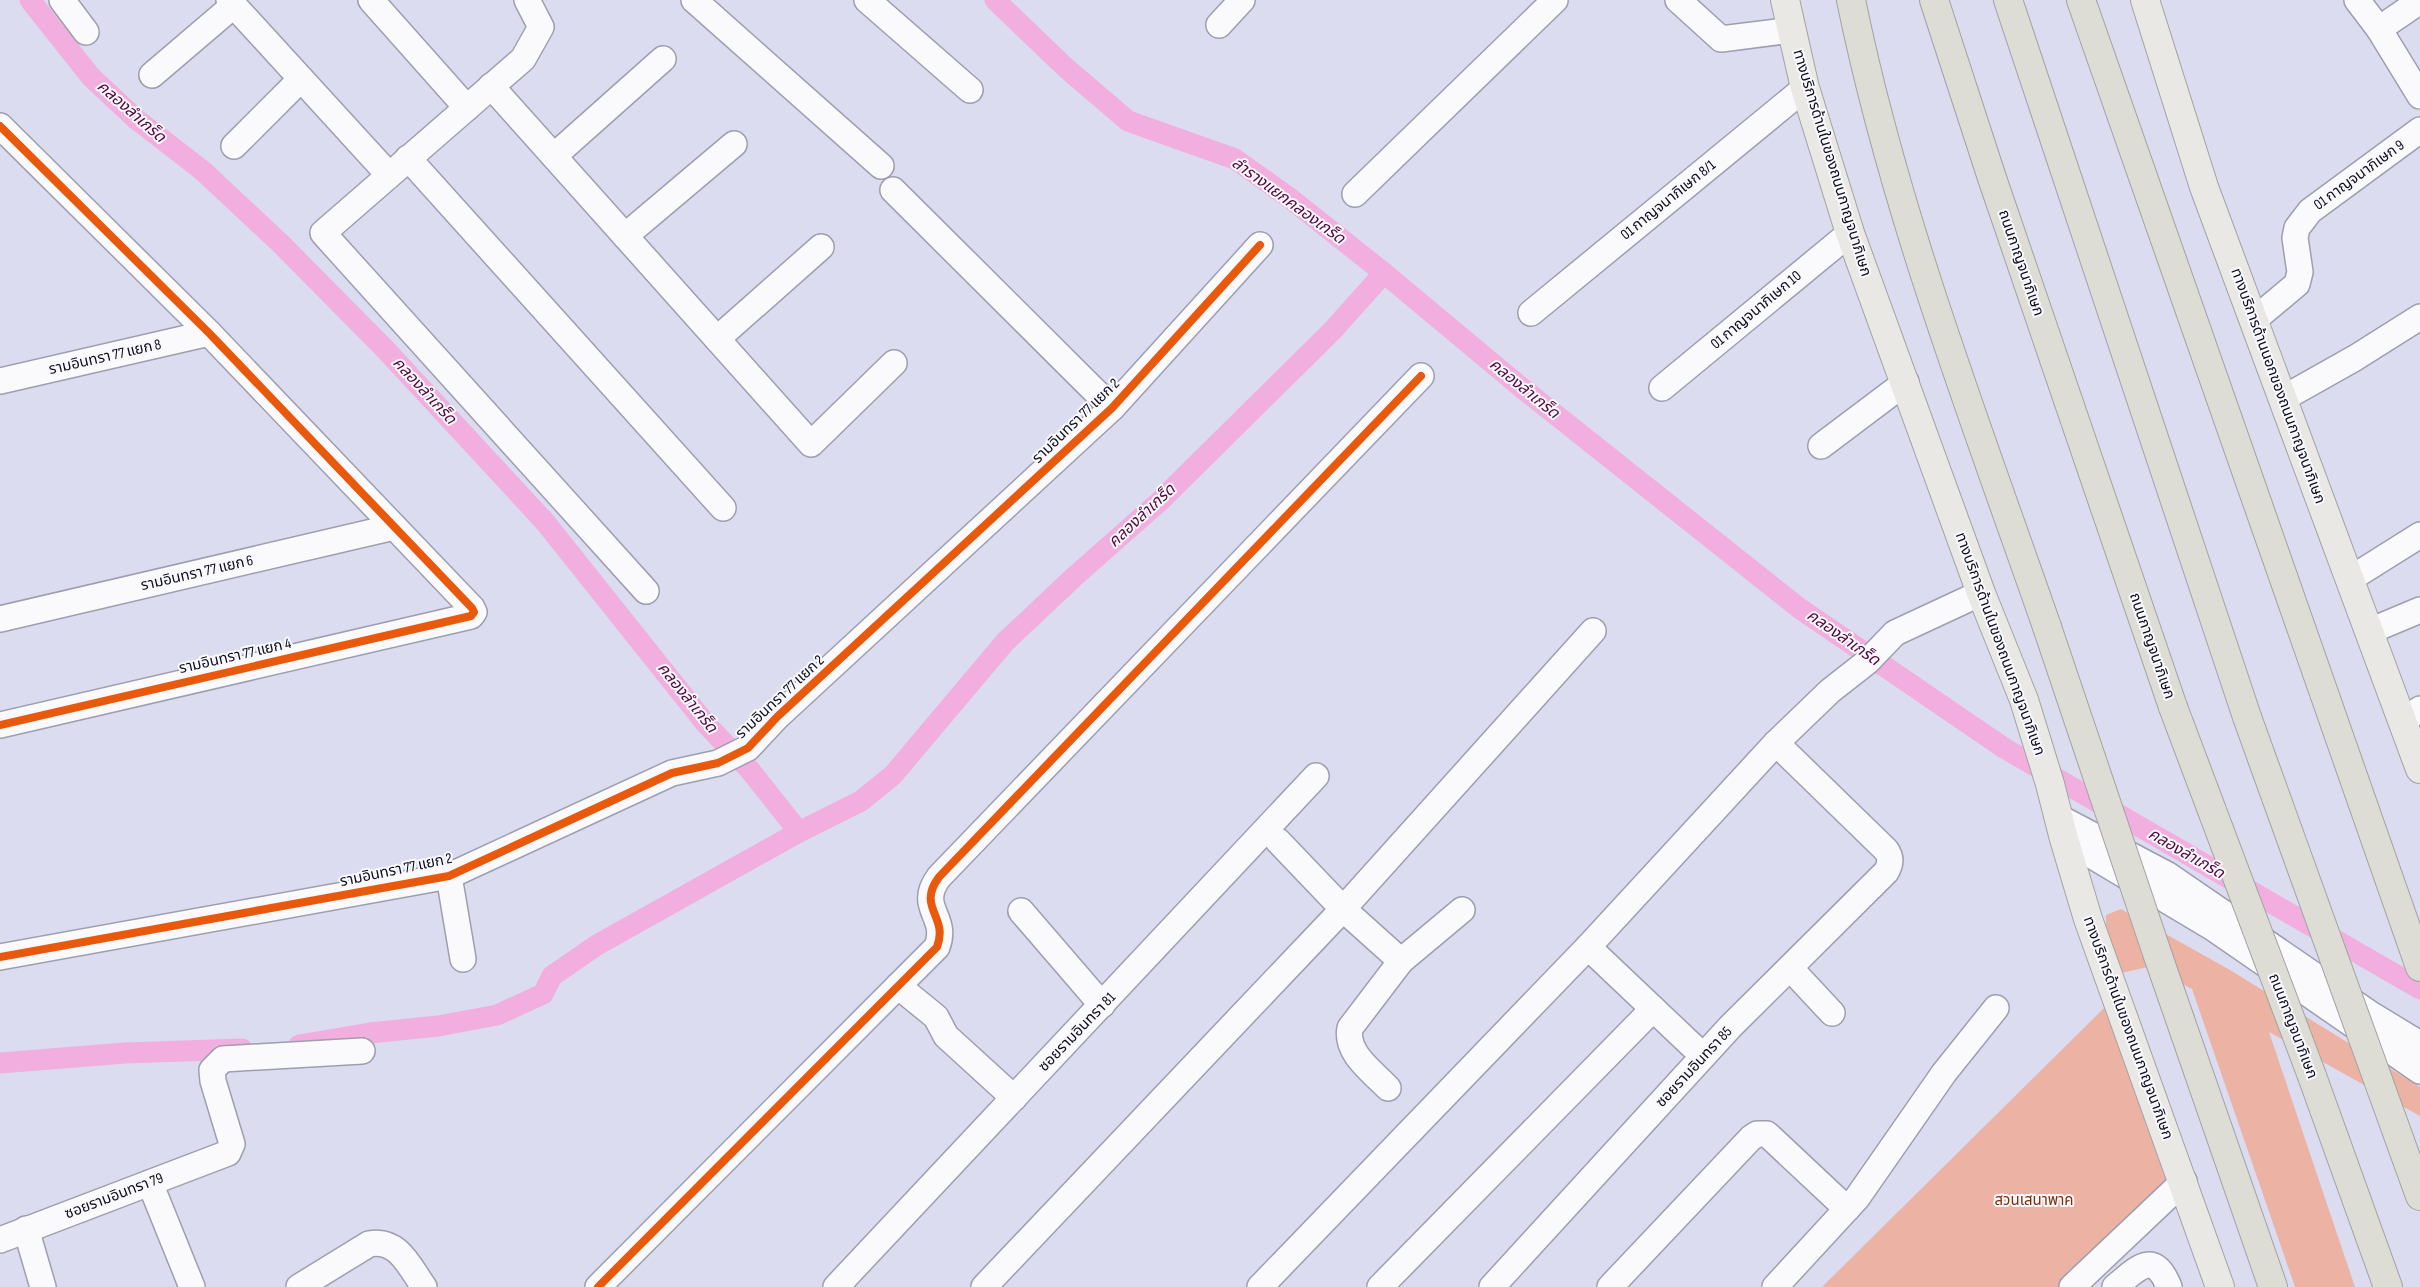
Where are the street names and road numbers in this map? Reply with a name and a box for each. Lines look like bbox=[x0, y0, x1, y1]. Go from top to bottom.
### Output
street label: ทางบริการด้านในของถนนกาญจนาภิเษก bbox=[1788, 47, 1876, 279]
street label: 01 กาญจนาภิเษก 9 bbox=[2310, 136, 2408, 214]
street label: 01 กาญจนาภิเษก 8/1 bbox=[1617, 155, 1720, 244]
street label: ถนนกาญจนาภิเษก bbox=[1994, 207, 2048, 319]
street label: ทางบริการด้านนอกของถนนกาญจนาภิเษก bbox=[2226, 265, 2330, 507]
street label: 01 กาญจนาภิเษก 10 bbox=[1707, 267, 1805, 353]
street label: รามอินทรา 77 แยก 8 bbox=[47, 335, 163, 379]
street label: รามอินทรา 77 แยก 2 bbox=[1028, 374, 1124, 468]
street label: ทางบริการด้านในของถนนกาญจนาภิเษก bbox=[1951, 530, 2049, 758]
street label: รามอินทรา 77 แยก 6 bbox=[139, 551, 255, 595]
street label: ถนนกาญจนาภิเษก bbox=[2125, 590, 2179, 702]
street label: รามอินทรา 77 แยก 4 bbox=[177, 634, 293, 678]
street label: รามอินทรา 77 แยก 2 bbox=[732, 651, 828, 743]
street label: รามอินทรา 77 แยก 2 bbox=[338, 849, 454, 891]
street label: ทางบริการด้านในของถนนกาญจนาภิเษก bbox=[2079, 914, 2177, 1142]
street label: ถนนกาญจนาภิเษก bbox=[2264, 971, 2322, 1081]
street label: ซอยรามอินทรา 81 bbox=[1034, 988, 1120, 1076]
street label: ซอยรามอินทรา 85 bbox=[1652, 1023, 1736, 1111]
street label: ซอยรามอินทรา 79 bbox=[62, 1169, 166, 1223]

